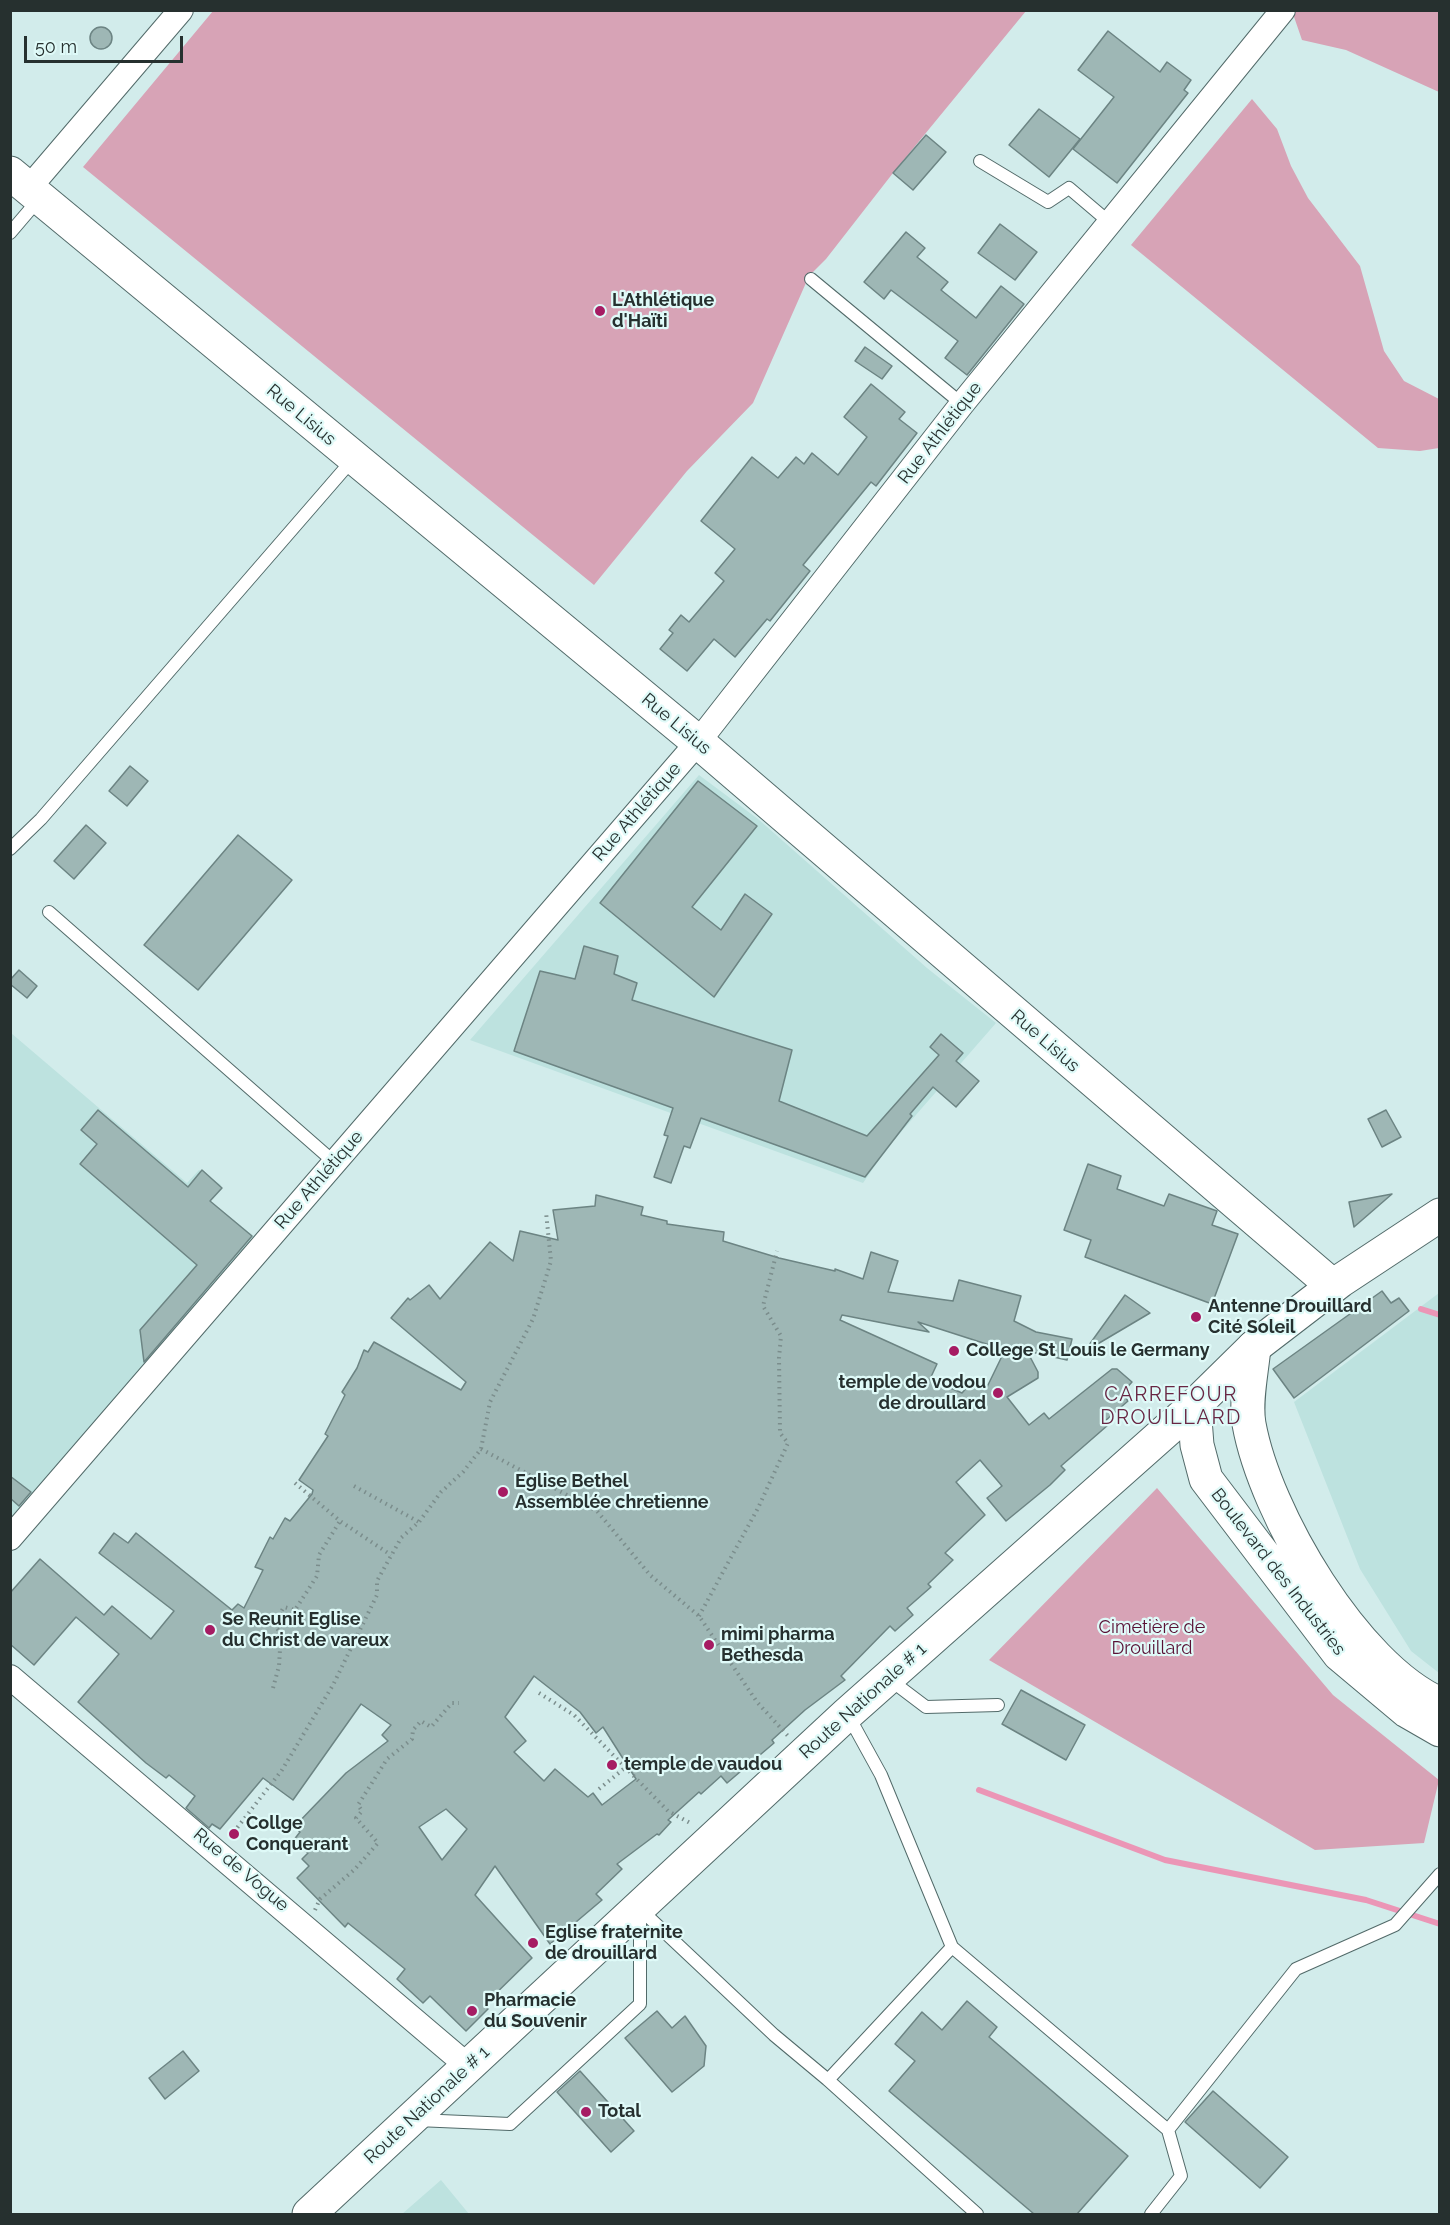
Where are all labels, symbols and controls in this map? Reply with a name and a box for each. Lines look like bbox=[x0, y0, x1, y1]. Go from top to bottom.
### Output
scale bar bbox=[27, 24, 186, 62]
text: 50 m bbox=[35, 36, 77, 57]
place label: L'Athlétique d'Haïti bbox=[612, 290, 714, 332]
marker: L'Athlétique d'Haïti bbox=[593, 304, 607, 318]
street label: Rue Athlétique bbox=[893, 378, 987, 488]
street label: Rue Lisius bbox=[262, 380, 340, 450]
street label: Rue Lisius bbox=[637, 689, 715, 759]
street label: Rue Athlétique bbox=[588, 758, 686, 866]
street label: Rue Lisius bbox=[1006, 1005, 1084, 1077]
street label: Rue Athlétique bbox=[270, 1126, 368, 1234]
place label: Antenne Drouillard Cité Soleil bbox=[1208, 1296, 1372, 1338]
marker: Antenne Drouillard Cité Soleil bbox=[1189, 1310, 1203, 1324]
place label: College St Louis le Germany bbox=[966, 1340, 1210, 1362]
marker: College St Louis le Germany bbox=[947, 1344, 961, 1358]
place label: temple de vodou de droullard bbox=[839, 1372, 986, 1414]
district label: CARREFOUR DROUILLARD bbox=[1100, 1383, 1242, 1430]
marker: temple de vodou de droullard bbox=[991, 1386, 1005, 1400]
place label: Eglise Bethel Assemblée chretienne bbox=[515, 1471, 709, 1514]
street label: Boulevard des Industries bbox=[1206, 1484, 1350, 1660]
marker: Eglise Bethel Assemblée chretienne bbox=[496, 1485, 510, 1499]
place label: Se Reunit Eglise du Christ de vareux bbox=[222, 1609, 389, 1652]
park label: Cimetière de Drouillard bbox=[1099, 1617, 1205, 1660]
marker: Se Reunit Eglise du Christ de vareux bbox=[203, 1623, 217, 1637]
place label: mimi pharma Bethesda bbox=[721, 1624, 835, 1666]
marker: mimi pharma Bethesda bbox=[702, 1638, 716, 1652]
street label: Route Nationale # 1 bbox=[795, 1638, 931, 1764]
place label: temple de vaudou bbox=[624, 1754, 782, 1776]
marker: temple de vaudou bbox=[605, 1758, 619, 1772]
place label: Collge Conquerant bbox=[246, 1813, 348, 1856]
street label: Rue de Vogue bbox=[189, 1824, 293, 1916]
marker: Collge Conquerant bbox=[227, 1827, 241, 1841]
place label: Eglise fraternite de drouillard bbox=[545, 1922, 683, 1964]
marker: Eglise fraternite de drouillard bbox=[526, 1936, 540, 1950]
place label: Pharmacie du Souvenir bbox=[484, 1990, 587, 2032]
marker: Pharmacie du Souvenir bbox=[465, 2004, 479, 2018]
street label: Route Nationale # 1 bbox=[360, 2042, 494, 2168]
place label: Total bbox=[598, 2101, 641, 2123]
marker: Total bbox=[579, 2105, 593, 2119]

